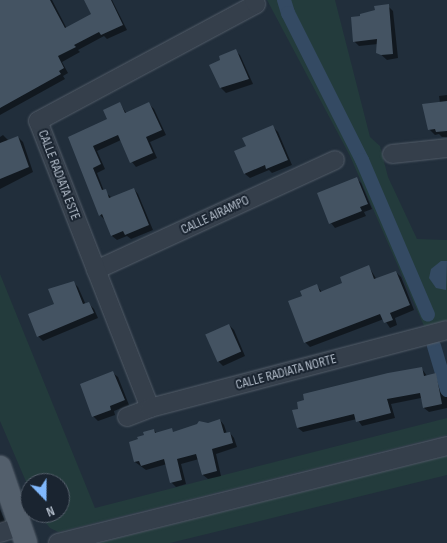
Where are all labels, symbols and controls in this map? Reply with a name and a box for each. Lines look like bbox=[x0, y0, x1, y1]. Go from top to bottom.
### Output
street label: CALLE RADIATA ESTE bbox=[34, 128, 84, 222]
street label: CALLE AIRAMPO bbox=[178, 192, 252, 238]
street label: CALLE RADIATA NORTE bbox=[234, 350, 338, 394]
north arrow bbox=[20, 473, 70, 523]
text: N bbox=[44, 502, 57, 521]

